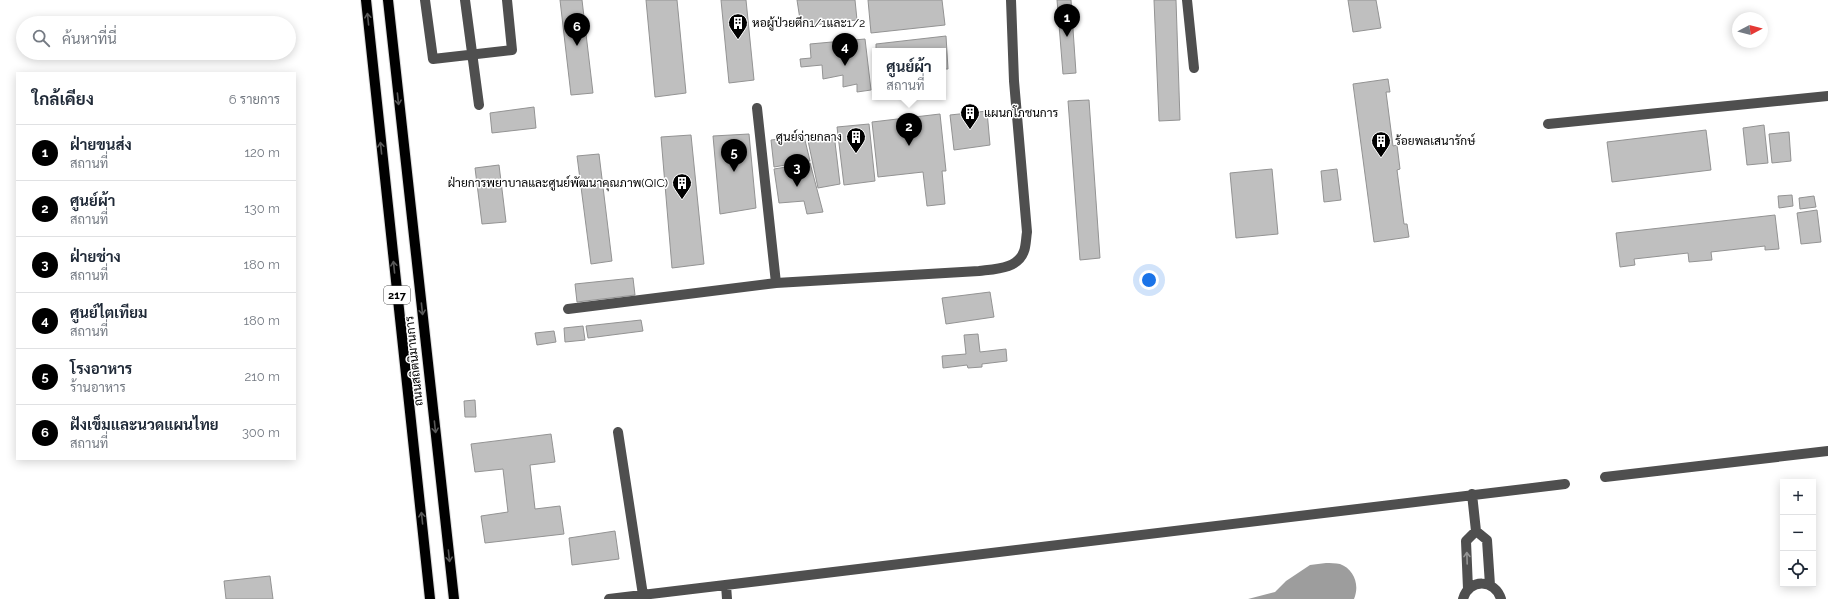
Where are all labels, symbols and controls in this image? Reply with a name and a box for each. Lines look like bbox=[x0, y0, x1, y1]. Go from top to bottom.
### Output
pin: 1 bbox=[1054, 4, 1080, 37]
building icon: หอผู้ป่วยตึก1/1และ1/2 bbox=[727, 12, 749, 40]
north arrow bbox=[1732, 12, 1768, 48]
one-way arrow bbox=[364, 13, 371, 26]
pin: 6 bbox=[564, 13, 590, 46]
search box bbox=[16, 16, 296, 60]
place label: หอผู้ป่วยตึก1/1และ1/2 bbox=[752, 16, 865, 31]
icon: search bbox=[30, 27, 52, 49]
text: ค้นหาที่นี่ bbox=[62, 30, 117, 48]
pin: 4 bbox=[832, 33, 858, 66]
popup bbox=[872, 48, 946, 100]
text: ศูนย์ผ้า bbox=[886, 58, 932, 76]
text: สถานที่ bbox=[886, 78, 925, 93]
text: ใกล้เคียง bbox=[32, 89, 94, 109]
text: 6 รายการ bbox=[229, 92, 280, 107]
one-way arrow bbox=[394, 92, 402, 105]
building icon: แผนกโภชนการ bbox=[959, 102, 981, 130]
place label: แผนกโภชนการ bbox=[984, 105, 1059, 120]
pin: 2 bbox=[896, 113, 922, 146]
building icon: ศูนย์จ่ายกลาง bbox=[845, 126, 867, 154]
place label: ศูนย์จ่ายกลาง bbox=[776, 129, 842, 145]
building icon: ร้อยพลเสนารักษ์ bbox=[1370, 130, 1392, 158]
place label: ร้อยพลเสนารักษ์ bbox=[1395, 133, 1476, 148]
text: ฝ่ายขนส่ง bbox=[70, 136, 132, 154]
pin: 5 bbox=[721, 139, 747, 172]
one-way arrow bbox=[377, 142, 385, 155]
text: 1 bbox=[42, 145, 48, 160]
text: 120 m bbox=[244, 145, 280, 160]
pin: 3 bbox=[784, 154, 810, 187]
text: สถานที่ bbox=[70, 156, 108, 171]
building icon: ฝ่ายการพยาบาลและศูนย์พัฒนาคุณภาพ(QIC) bbox=[671, 172, 693, 200]
place label: ฝ่ายการพยาบาลและศูนย์พัฒนาคุณภาพ(QIC) bbox=[448, 175, 668, 192]
text: ศูนย์ผ้า bbox=[70, 192, 115, 210]
text: 2 bbox=[41, 201, 49, 216]
text: 130 m bbox=[244, 201, 280, 216]
text: สถานที่ bbox=[70, 212, 108, 227]
text: ฝ่ายช่าง bbox=[70, 248, 121, 266]
text: 3 bbox=[41, 257, 49, 272]
text: 180 m bbox=[244, 257, 280, 272]
one-way arrow bbox=[390, 261, 398, 274]
text: สถานที่ bbox=[70, 268, 108, 283]
your location bbox=[1139, 270, 1159, 290]
road number: 217 bbox=[384, 286, 410, 304]
one-way arrow bbox=[418, 302, 425, 315]
text: ศูนย์ไตเทียม bbox=[70, 304, 147, 322]
text: 4 bbox=[41, 313, 49, 328]
text: 180 m bbox=[244, 313, 280, 328]
street label: ถนนสถิตนิมานการ bbox=[402, 315, 426, 407]
text: สถานที่ bbox=[70, 324, 108, 339]
text: โรงอาหาร bbox=[70, 360, 132, 378]
text: 5 bbox=[41, 369, 49, 384]
text: 210 m bbox=[244, 369, 280, 384]
text: ร้านอาหาร bbox=[70, 380, 126, 395]
text: ฝังเข็มและนวดแผนไทย bbox=[70, 416, 219, 434]
one-way arrow bbox=[431, 420, 438, 433]
text: 6 bbox=[41, 425, 49, 440]
text: 300 m bbox=[242, 425, 280, 440]
text: สถานที่ bbox=[70, 436, 108, 451]
map controls bbox=[1780, 479, 1816, 587]
button: + bbox=[1780, 479, 1816, 515]
one-way arrow bbox=[418, 512, 425, 525]
button: − bbox=[1780, 515, 1816, 551]
one-way arrow bbox=[445, 549, 453, 562]
button: locate bbox=[1780, 551, 1816, 587]
one-way arrow bbox=[1463, 552, 1471, 565]

